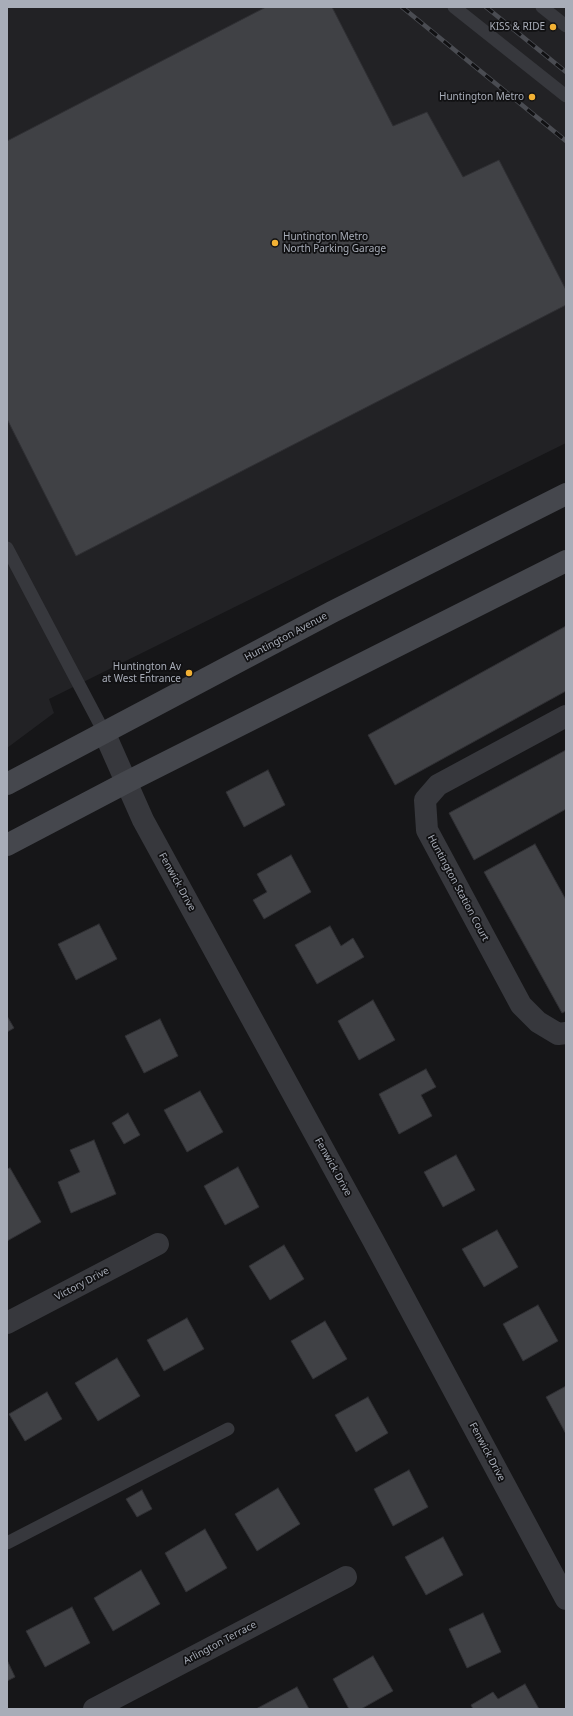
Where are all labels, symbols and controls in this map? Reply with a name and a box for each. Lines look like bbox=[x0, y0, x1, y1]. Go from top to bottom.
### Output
place label: KISS & RIDE bbox=[489, 21, 545, 33]
marker: KISS & RIDE bbox=[548, 22, 558, 32]
place label: Huntington Metro bbox=[439, 91, 524, 103]
marker: Huntington Metro bbox=[527, 92, 537, 102]
place label: Huntington Metro North Parking Garage bbox=[283, 231, 386, 254]
marker: Huntington Metro North Parking Garage bbox=[270, 238, 280, 248]
street label: Huntington Avenue bbox=[243, 610, 329, 664]
place label: Huntington Av at West Entrance bbox=[102, 661, 181, 684]
marker: Huntington Av at West Entrance bbox=[184, 668, 194, 678]
street label: Huntington Station Court bbox=[425, 833, 491, 943]
street label: Fenwick Drive bbox=[156, 851, 198, 913]
street label: Fenwick Drive bbox=[312, 1136, 354, 1198]
street label: Victory Drive bbox=[53, 1265, 111, 1303]
street label: Fenwick Drive bbox=[466, 1421, 508, 1483]
street label: Arlington Terrace bbox=[181, 1619, 259, 1667]

